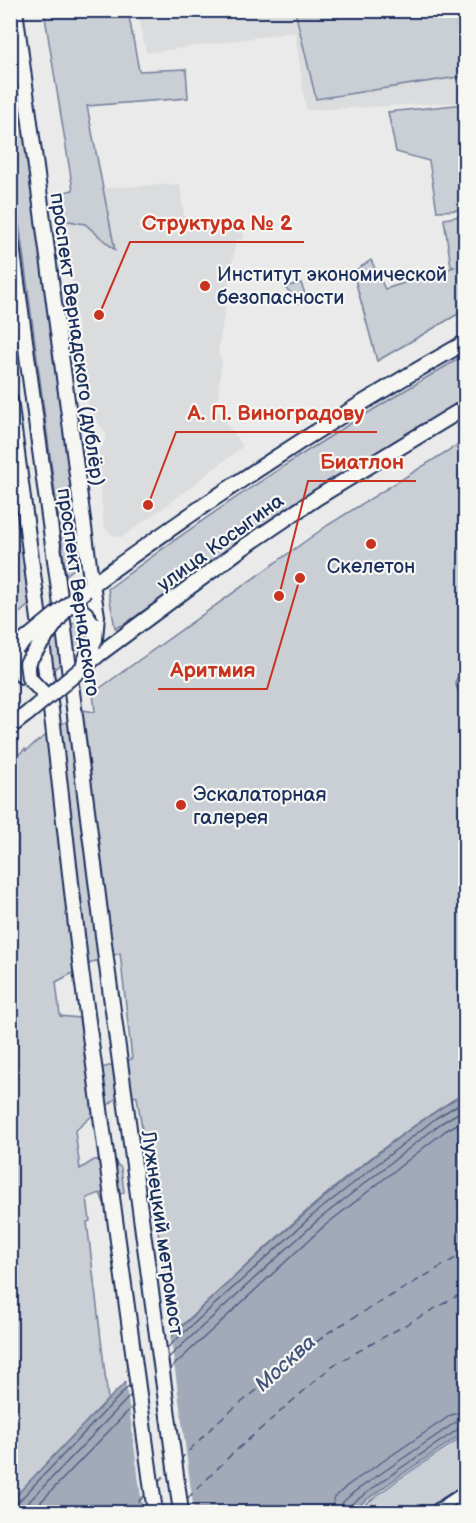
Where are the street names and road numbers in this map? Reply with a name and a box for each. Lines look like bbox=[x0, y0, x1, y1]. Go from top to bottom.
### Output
street label: проспект Вернадского (дублёр) bbox=[45, 191, 109, 487]
street label: проспект Вернадского bbox=[52, 487, 105, 698]
street label: улица Косыгина bbox=[153, 489, 289, 597]
street label: Лужнецкий метромост bbox=[136, 1128, 188, 1338]

